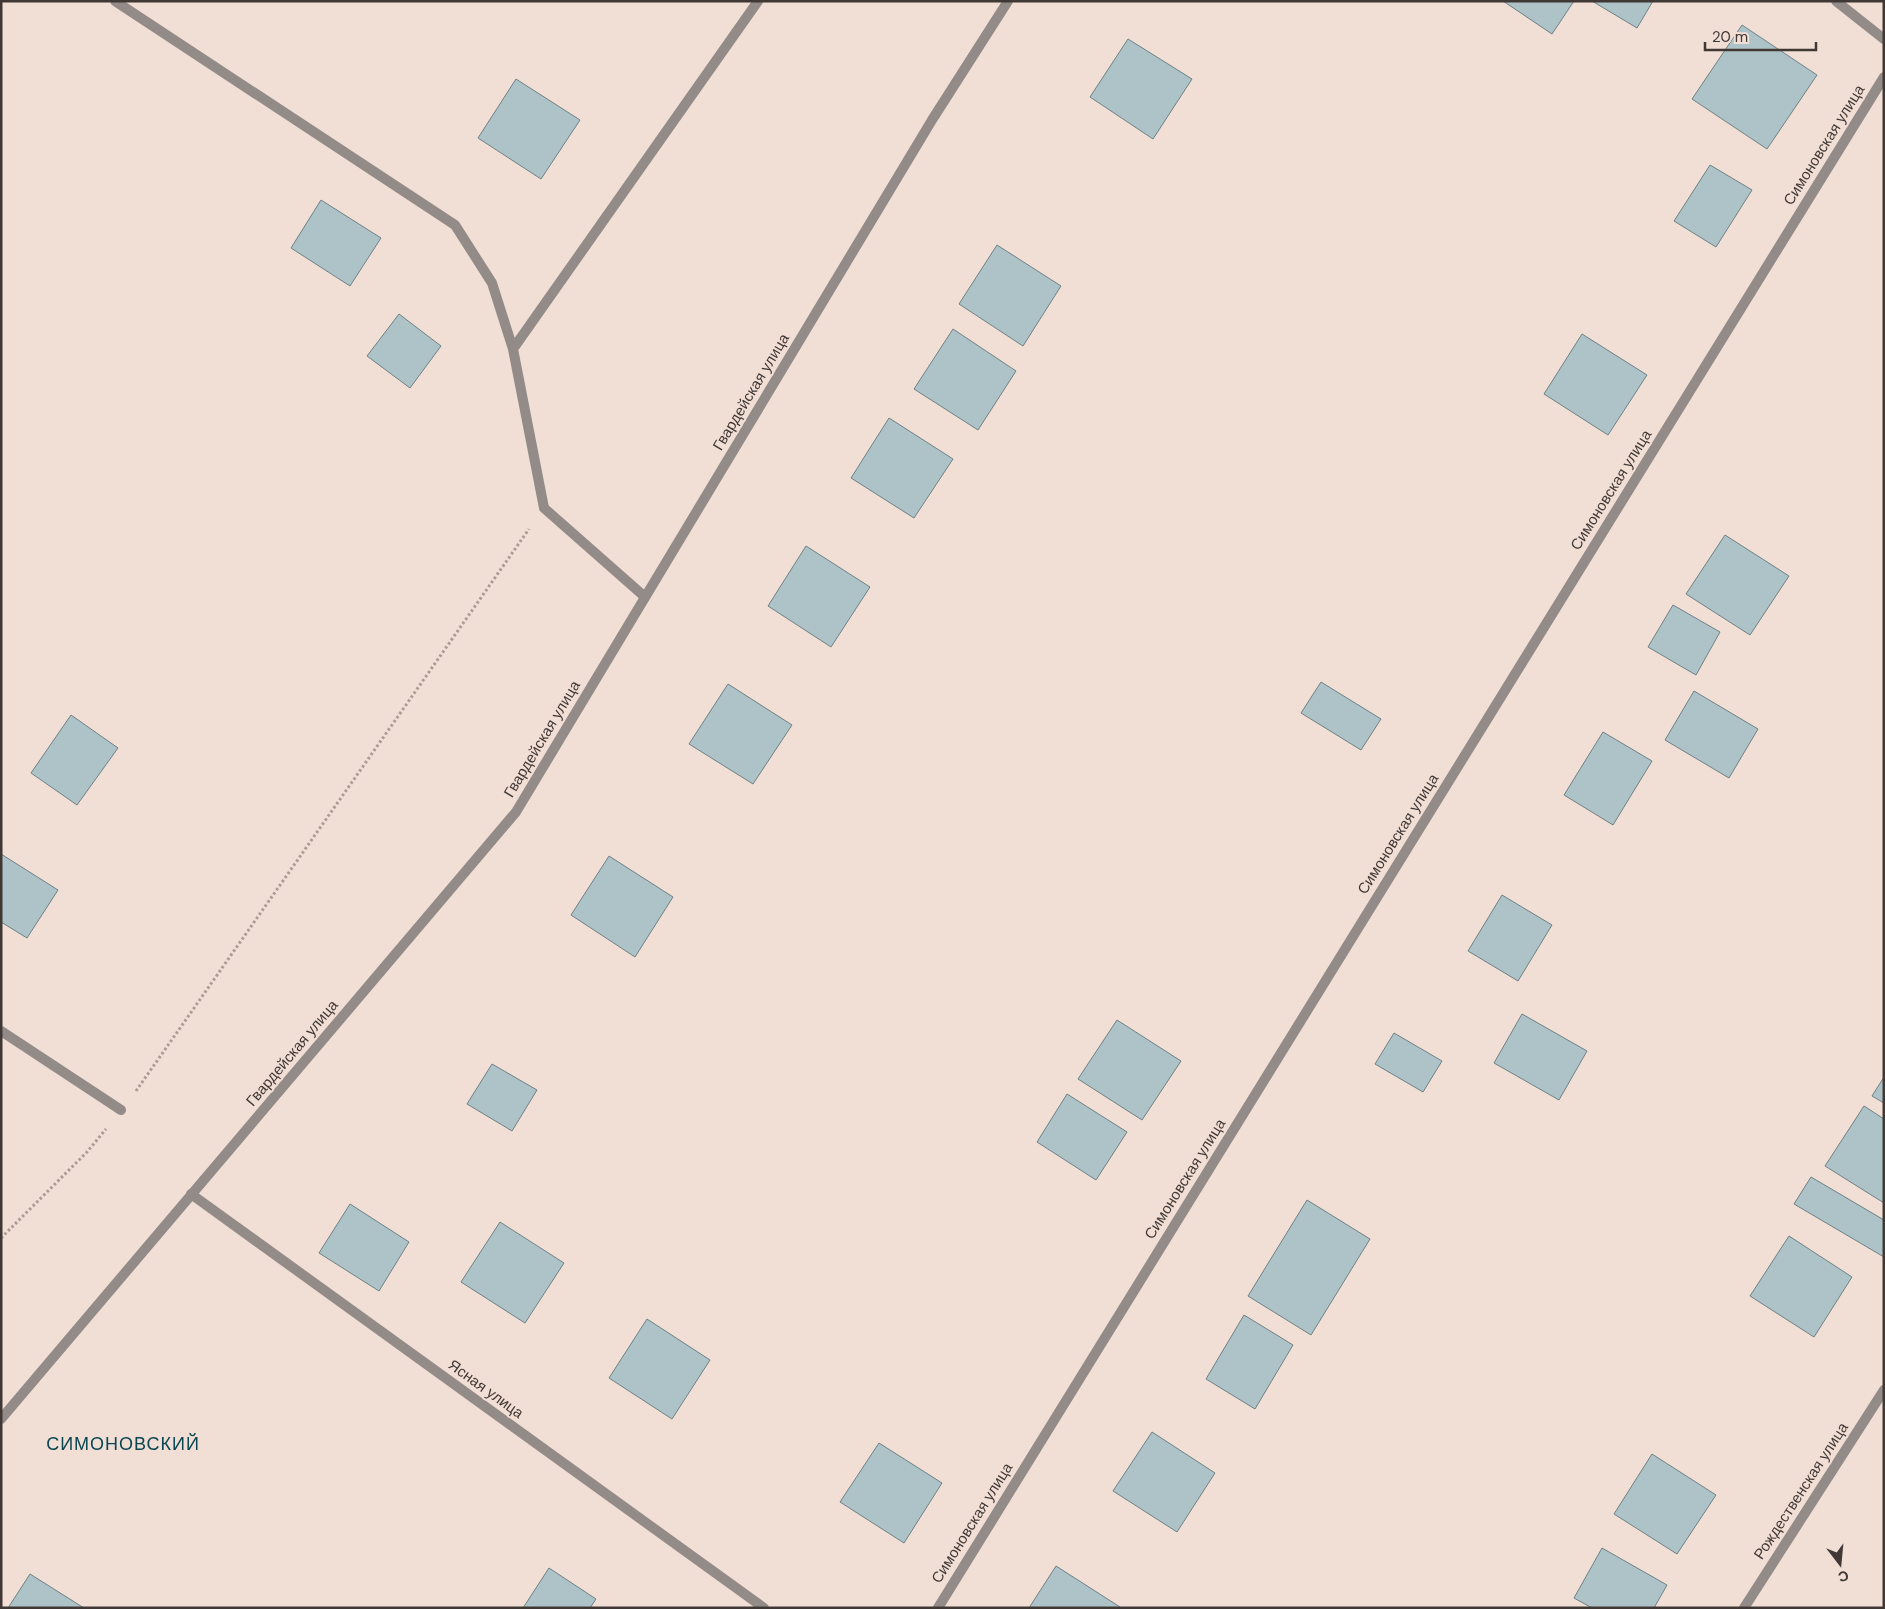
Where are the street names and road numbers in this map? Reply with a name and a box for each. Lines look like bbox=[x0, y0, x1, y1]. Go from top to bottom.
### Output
street label: Симоновская улица bbox=[1779, 80, 1869, 209]
street label: Гвардейская улица bbox=[708, 329, 794, 454]
street label: Симоновская улица bbox=[1566, 425, 1656, 554]
street label: Гвардейская улица bbox=[499, 676, 585, 801]
street label: Симоновская улица bbox=[1353, 769, 1443, 898]
street label: Гвардейская улица bbox=[242, 995, 343, 1110]
street label: Симоновская улица bbox=[1140, 1114, 1230, 1243]
street label: Ясная улица bbox=[444, 1355, 528, 1423]
street label: Рождественская улица bbox=[1749, 1418, 1853, 1563]
street label: Симоновская улица bbox=[927, 1458, 1017, 1587]

